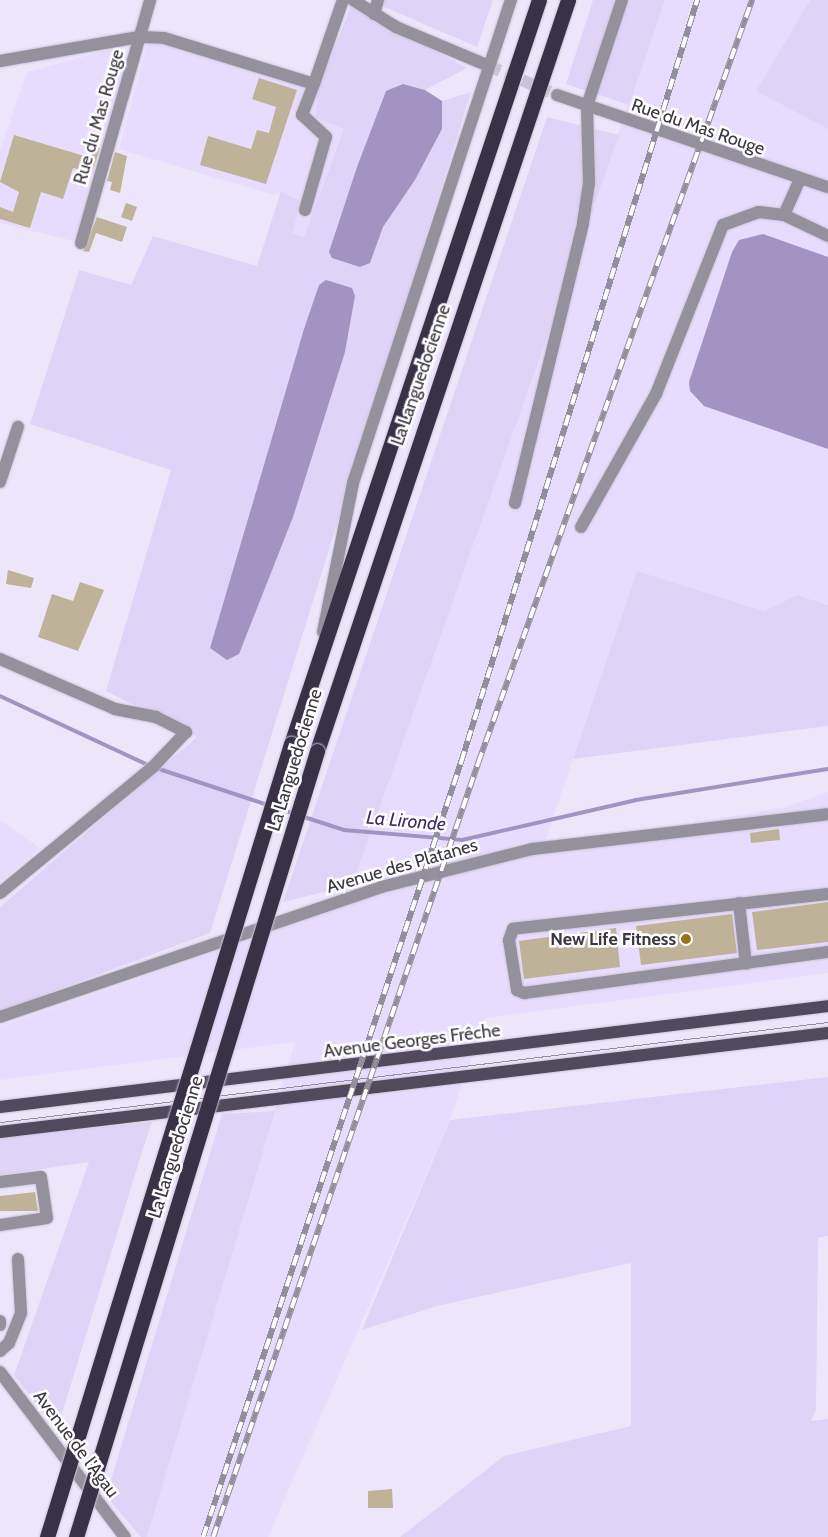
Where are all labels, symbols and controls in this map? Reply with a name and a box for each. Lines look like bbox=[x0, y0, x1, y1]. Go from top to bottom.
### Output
street label: Rue du Mas Rouge bbox=[69, 47, 129, 187]
street label: Rue du Mas Rouge bbox=[629, 94, 767, 160]
street label: La Languedocienne bbox=[387, 302, 455, 448]
street label: La Languedocienne bbox=[263, 686, 327, 834]
water label: La Lironde bbox=[365, 806, 447, 836]
street label: Avenue des Platanes bbox=[324, 834, 480, 898]
place label: New Life Fitness bbox=[550, 928, 676, 950]
marker: New Life Fitness bbox=[680, 933, 692, 945]
street label: Avenue Georges Frêche bbox=[322, 1019, 502, 1063]
street label: La Languedocienne bbox=[144, 1073, 208, 1221]
street label: Avenue de l'Agau bbox=[29, 1386, 123, 1502]

